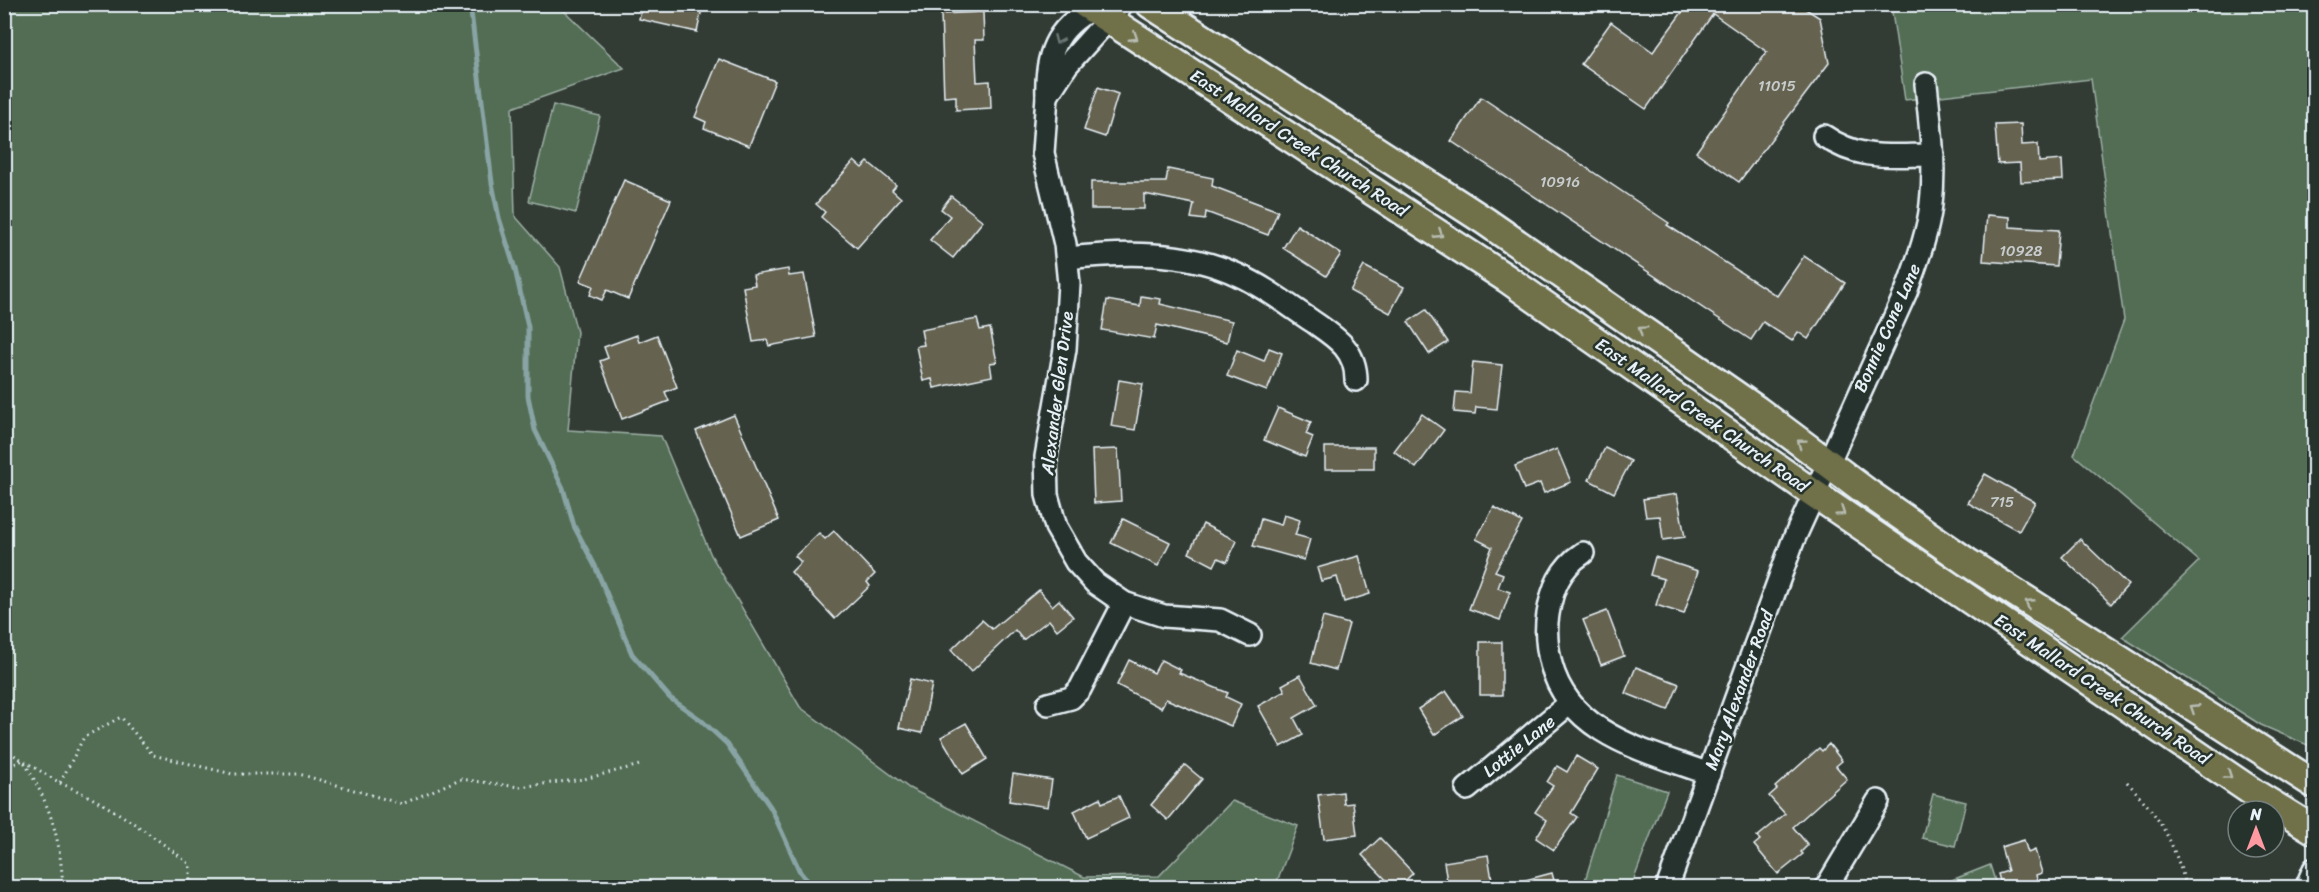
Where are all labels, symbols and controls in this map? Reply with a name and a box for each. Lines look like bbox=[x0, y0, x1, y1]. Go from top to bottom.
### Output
one-way arrow bbox=[1127, 29, 1138, 40]
one-way arrow bbox=[1053, 34, 1065, 45]
street label: East Mallard Creek Church Road bbox=[1183, 60, 1416, 227]
house number: 11015 bbox=[1758, 73, 1796, 99]
house number: 10916 bbox=[1540, 169, 1580, 195]
one-way arrow bbox=[1432, 226, 1443, 237]
house number: 10928 bbox=[2000, 238, 2042, 264]
street label: Bonnie Cone Lane bbox=[1844, 258, 1930, 398]
street label: Alexander Glen Drive bbox=[1031, 309, 1083, 478]
one-way arrow bbox=[1638, 326, 1649, 337]
street label: East Mallard Creek Church Road bbox=[1588, 329, 1817, 502]
one-way arrow bbox=[1797, 439, 1808, 450]
house number: 715 bbox=[1990, 489, 2014, 515]
one-way arrow bbox=[1834, 505, 1845, 516]
one-way arrow bbox=[2025, 599, 2036, 610]
street label: Mary Alexander Road bbox=[1695, 604, 1783, 775]
street label: East Mallard Creek Church Road bbox=[1987, 604, 2218, 774]
one-way arrow bbox=[2190, 703, 2200, 715]
street label: Lottie Lane bbox=[1475, 706, 1563, 786]
one-way arrow bbox=[2222, 767, 2232, 779]
north arrow bbox=[2226, 799, 2286, 859]
text: N bbox=[2249, 800, 2262, 829]

